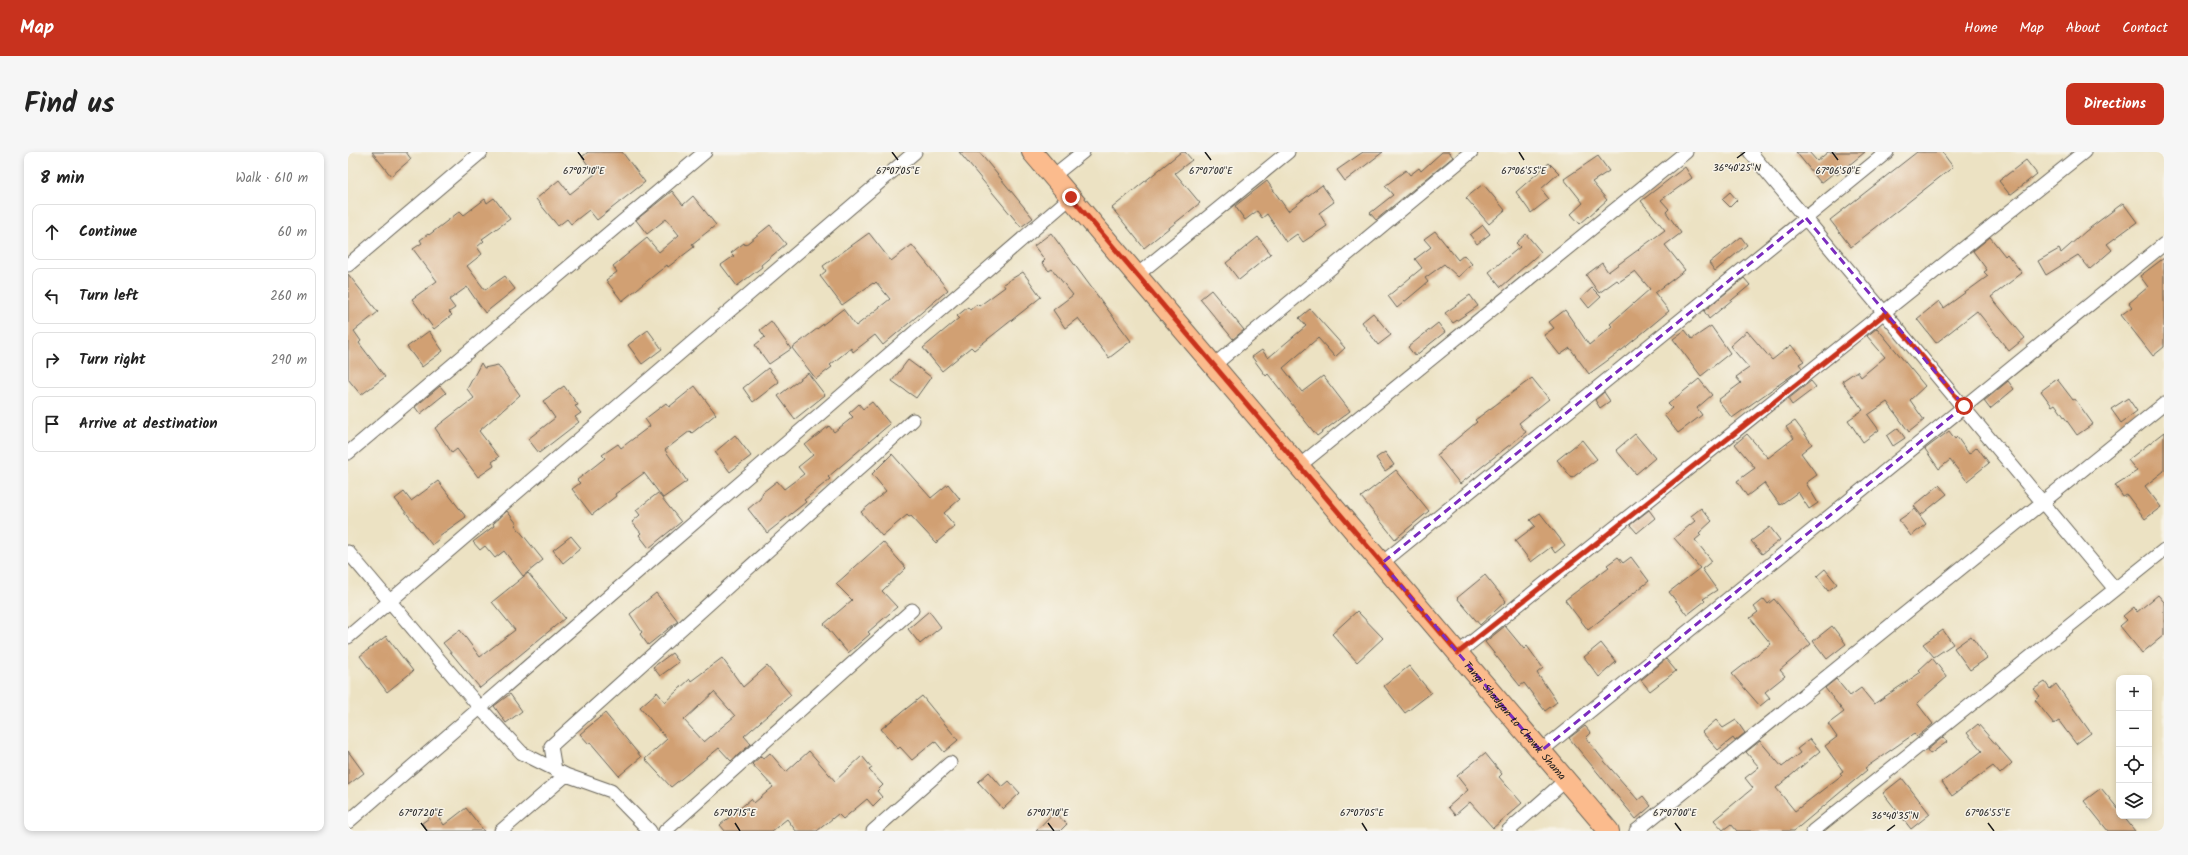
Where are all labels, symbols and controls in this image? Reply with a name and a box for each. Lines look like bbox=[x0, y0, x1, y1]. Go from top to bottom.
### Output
text: Map bbox=[20, 13, 54, 43]
text: Home bbox=[1964, 17, 1998, 39]
text: Map bbox=[2020, 17, 2044, 39]
text: About bbox=[2066, 17, 2100, 39]
text: Contact bbox=[2122, 17, 2168, 39]
text: Find us bbox=[24, 82, 115, 127]
button: Directions bbox=[2066, 83, 2164, 125]
text: 36°40'25"N bbox=[1713, 160, 1761, 176]
text: 67°07'10"E bbox=[563, 163, 606, 179]
text: 67°07'05"E bbox=[876, 163, 921, 179]
text: 67°07'00"E bbox=[1189, 163, 1234, 179]
text: 67°06'55"E bbox=[1501, 163, 1548, 179]
text: 67°06'50"E bbox=[1815, 163, 1862, 179]
text: 8 min bbox=[40, 165, 84, 192]
text: Walk · 610 m bbox=[236, 168, 308, 189]
route end bbox=[1062, 188, 1080, 206]
text: Continue bbox=[79, 220, 137, 244]
icon: ahead bbox=[41, 221, 63, 243]
text: 60 m bbox=[278, 222, 307, 243]
text: Turn left bbox=[79, 284, 139, 308]
icon: left bbox=[41, 285, 63, 307]
text: 260 m bbox=[270, 286, 307, 307]
text: Turn right bbox=[79, 348, 146, 372]
icon: right bbox=[41, 349, 63, 371]
text: 290 m bbox=[271, 350, 307, 371]
route start bbox=[1955, 397, 1973, 415]
text: Arrive at destination bbox=[79, 412, 218, 436]
icon: arrive bbox=[41, 413, 63, 435]
street label: Tangi Shadyan to Chowk Shama bbox=[1458, 658, 1570, 785]
map controls bbox=[2116, 675, 2152, 819]
button: + bbox=[2116, 675, 2152, 711]
button: − bbox=[2116, 711, 2152, 747]
button: locate bbox=[2116, 747, 2152, 783]
button: layers bbox=[2116, 783, 2152, 819]
text: 67°07'20"E bbox=[399, 805, 444, 821]
text: 67°07'15"E bbox=[714, 805, 757, 821]
text: 67°07'10"E bbox=[1027, 805, 1070, 821]
text: 67°07'05"E bbox=[1340, 805, 1385, 821]
text: 67°07'00"E bbox=[1653, 805, 1698, 821]
text: 67°06'55"E bbox=[1965, 805, 2012, 821]
text: 36°40'35"N bbox=[1871, 808, 1919, 824]

